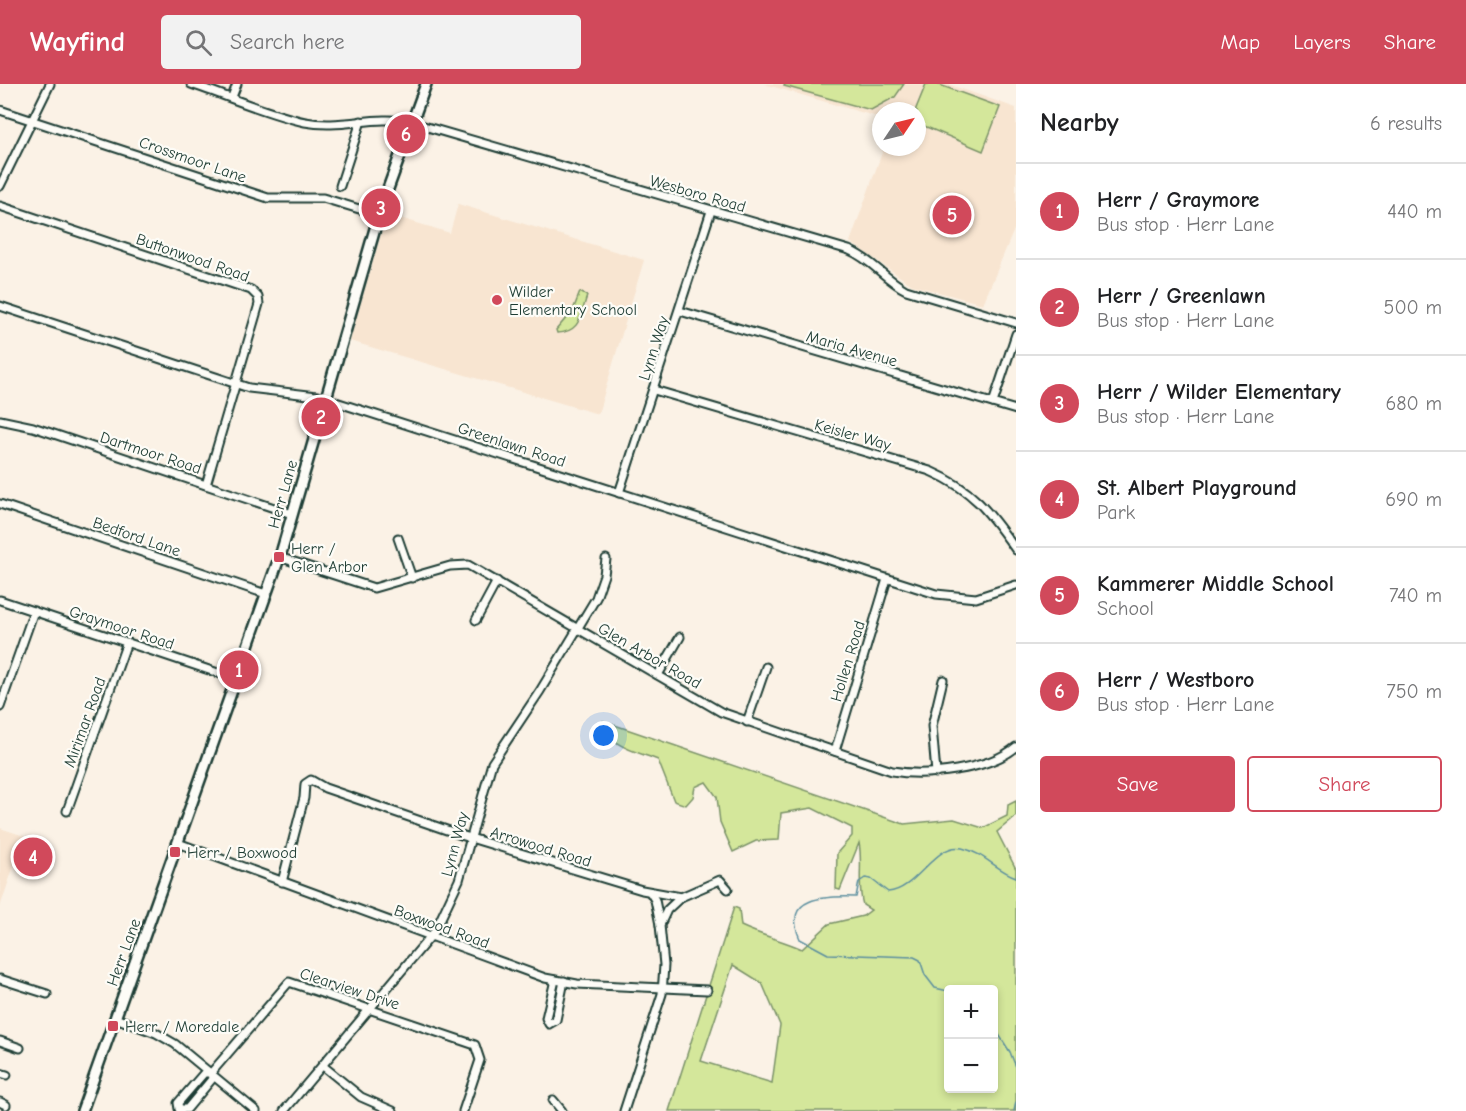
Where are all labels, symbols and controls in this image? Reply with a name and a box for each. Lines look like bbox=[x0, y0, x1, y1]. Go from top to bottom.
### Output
search box bbox=[161, 15, 581, 69]
text: Wayfind bbox=[30, 26, 125, 58]
icon: search bbox=[182, 26, 215, 59]
text: Search here bbox=[230, 29, 345, 55]
text: Map bbox=[1221, 30, 1260, 54]
text: Layers bbox=[1293, 30, 1351, 54]
text: Share bbox=[1384, 30, 1436, 54]
north arrow bbox=[872, 102, 926, 156]
text: Nearby bbox=[1040, 108, 1119, 138]
pin: 6 bbox=[386, 112, 426, 156]
text: 6 results bbox=[1370, 112, 1442, 135]
street label: Crossmoor Lane bbox=[137, 133, 249, 187]
street label: Wesboro Road bbox=[648, 172, 748, 216]
pin: 3 bbox=[362, 186, 400, 230]
text: Herr / Graymore bbox=[1097, 187, 1259, 213]
pin: 5 bbox=[932, 192, 972, 238]
text: 1 bbox=[1056, 200, 1063, 223]
text: 440 m bbox=[1387, 200, 1442, 223]
text: Bus stop · Herr Lane bbox=[1097, 213, 1274, 236]
street label: Buttonwood Road bbox=[134, 230, 252, 286]
place label: Wilder Elementary School bbox=[509, 283, 637, 319]
text: Herr / Greenlawn bbox=[1097, 283, 1266, 309]
marker: Wilder Elementary School bbox=[490, 293, 504, 307]
text: 2 bbox=[1055, 296, 1064, 319]
text: 500 m bbox=[1384, 296, 1442, 319]
text: Bus stop · Herr Lane bbox=[1097, 309, 1274, 332]
street label: Lynn Way bbox=[635, 313, 673, 383]
street label: Maria Avenue bbox=[804, 327, 899, 371]
text: Herr / Wilder Elementary bbox=[1097, 379, 1341, 405]
text: 3 bbox=[1055, 392, 1064, 415]
text: 680 m bbox=[1385, 392, 1442, 415]
pin: 2 bbox=[302, 394, 340, 440]
text: Bus stop · Herr Lane bbox=[1097, 405, 1274, 428]
street label: Keisler Way bbox=[812, 415, 894, 455]
street label: Greenlawn Road bbox=[455, 419, 568, 471]
street label: Dartmoor Road bbox=[98, 428, 204, 478]
street label: Herr Lane bbox=[265, 458, 301, 531]
text: St. Albert Playground bbox=[1097, 475, 1297, 501]
text: 4 bbox=[1055, 488, 1064, 511]
text: 690 m bbox=[1385, 488, 1442, 511]
text: Park bbox=[1097, 501, 1135, 524]
street label: Bedford Lane bbox=[90, 514, 183, 560]
place label: Herr / Glen Arbor bbox=[291, 540, 368, 576]
marker: Herr / Glen Arbor bbox=[272, 550, 286, 564]
text: Kammerer Middle School bbox=[1097, 571, 1334, 597]
text: 5 bbox=[1054, 584, 1065, 607]
text: 740 m bbox=[1389, 584, 1442, 607]
text: School bbox=[1097, 597, 1154, 620]
street label: Graymoor Road bbox=[67, 603, 176, 653]
street label: Glen Arbor Road bbox=[595, 619, 704, 693]
street label: Hollen Road bbox=[827, 619, 869, 704]
pin: 1 bbox=[220, 648, 258, 692]
text: Herr / Westboro bbox=[1097, 667, 1254, 693]
street label: Mirimar Road bbox=[60, 675, 110, 770]
text: 6 bbox=[1054, 680, 1065, 703]
text: 750 m bbox=[1386, 680, 1442, 703]
text: Bus stop · Herr Lane bbox=[1097, 693, 1274, 716]
your location bbox=[589, 721, 618, 750]
button: Save bbox=[1040, 756, 1235, 812]
button: Share bbox=[1247, 756, 1442, 812]
street label: Lynn Way bbox=[438, 809, 472, 879]
street label: Arrowood Road bbox=[488, 823, 593, 871]
pin: 4 bbox=[14, 834, 52, 880]
place label: Herr / Boxwood bbox=[187, 844, 297, 862]
marker: Herr / Boxwood bbox=[168, 845, 182, 859]
street label: Boxwood Road bbox=[392, 901, 492, 953]
street label: Herr Lane bbox=[103, 916, 144, 989]
street label: Clearview Drive bbox=[298, 964, 402, 1014]
map controls bbox=[944, 985, 998, 1093]
button: + bbox=[944, 985, 998, 1039]
place label: Herr / Moredale bbox=[125, 1018, 239, 1036]
marker: Herr / Moredale bbox=[106, 1019, 120, 1033]
button: − bbox=[944, 1039, 998, 1093]

